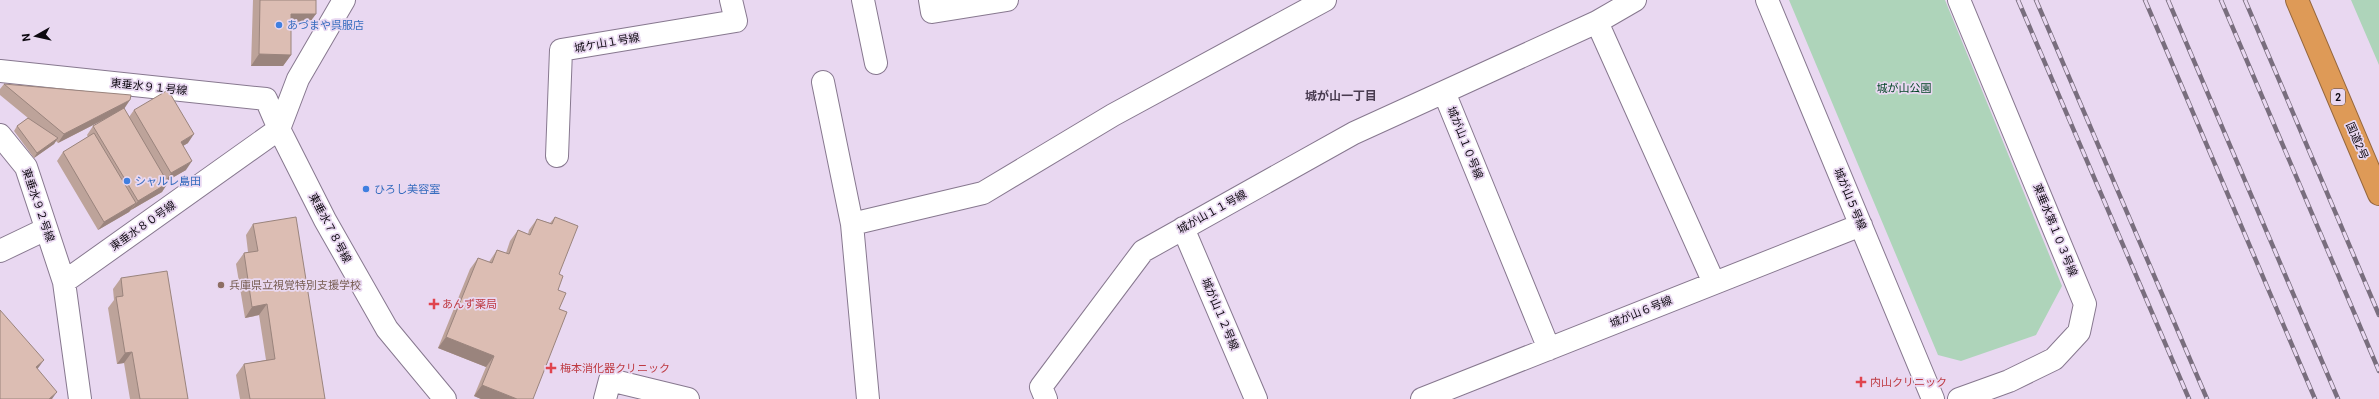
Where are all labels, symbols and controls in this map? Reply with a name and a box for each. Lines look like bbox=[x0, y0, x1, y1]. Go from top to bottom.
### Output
north arrow bbox=[16, 16, 56, 56]
place label: あづまや呉服店 bbox=[287, 19, 364, 32]
marker: あづまや呉服店 bbox=[274, 20, 284, 30]
street label: 城ケ山１号線 bbox=[573, 31, 641, 55]
text: N bbox=[20, 32, 34, 42]
street label: 東垂水９１号線 bbox=[110, 77, 188, 97]
park label: 城が山公園 bbox=[1877, 82, 1932, 95]
district label: 城が山一丁目 bbox=[1305, 89, 1377, 103]
road number: 2 bbox=[2331, 89, 2345, 105]
street label: 城が山１０号線 bbox=[1445, 105, 1485, 181]
street label: 国道2号 bbox=[2343, 120, 2371, 162]
street label: 東垂水９２号線 bbox=[19, 166, 57, 244]
street label: 城が山５号線 bbox=[1831, 166, 1869, 232]
place label: シャルレ島田 bbox=[135, 175, 201, 188]
marker: シャルレ島田 bbox=[122, 176, 132, 186]
street label: 東垂水第１０３号線 bbox=[2030, 182, 2080, 278]
place label: ひろし美容室 bbox=[374, 183, 440, 196]
marker: ひろし美容室 bbox=[361, 184, 371, 194]
street label: 城が山１１号線 bbox=[1175, 188, 1249, 236]
street label: 東垂水７８号線 bbox=[306, 191, 354, 265]
street label: 東垂水８０号線 bbox=[108, 199, 178, 253]
street label: 城が山１２号線 bbox=[1199, 276, 1241, 352]
place label: 兵庫県立視覚特別支援学校 bbox=[229, 279, 361, 292]
marker: 兵庫県立視覚特別支援学校 bbox=[216, 280, 226, 290]
street label: 城が山６号線 bbox=[1608, 294, 1674, 330]
place label: あんず薬局 bbox=[442, 298, 497, 311]
marker: あんず薬局 bbox=[429, 299, 439, 309]
marker: 梅本消化器クリニック bbox=[545, 362, 557, 374]
place label: 梅本消化器クリニック bbox=[560, 362, 670, 375]
marker: 内山クリニック bbox=[1855, 376, 1867, 388]
place label: 内山クリニック bbox=[1870, 376, 1947, 389]

